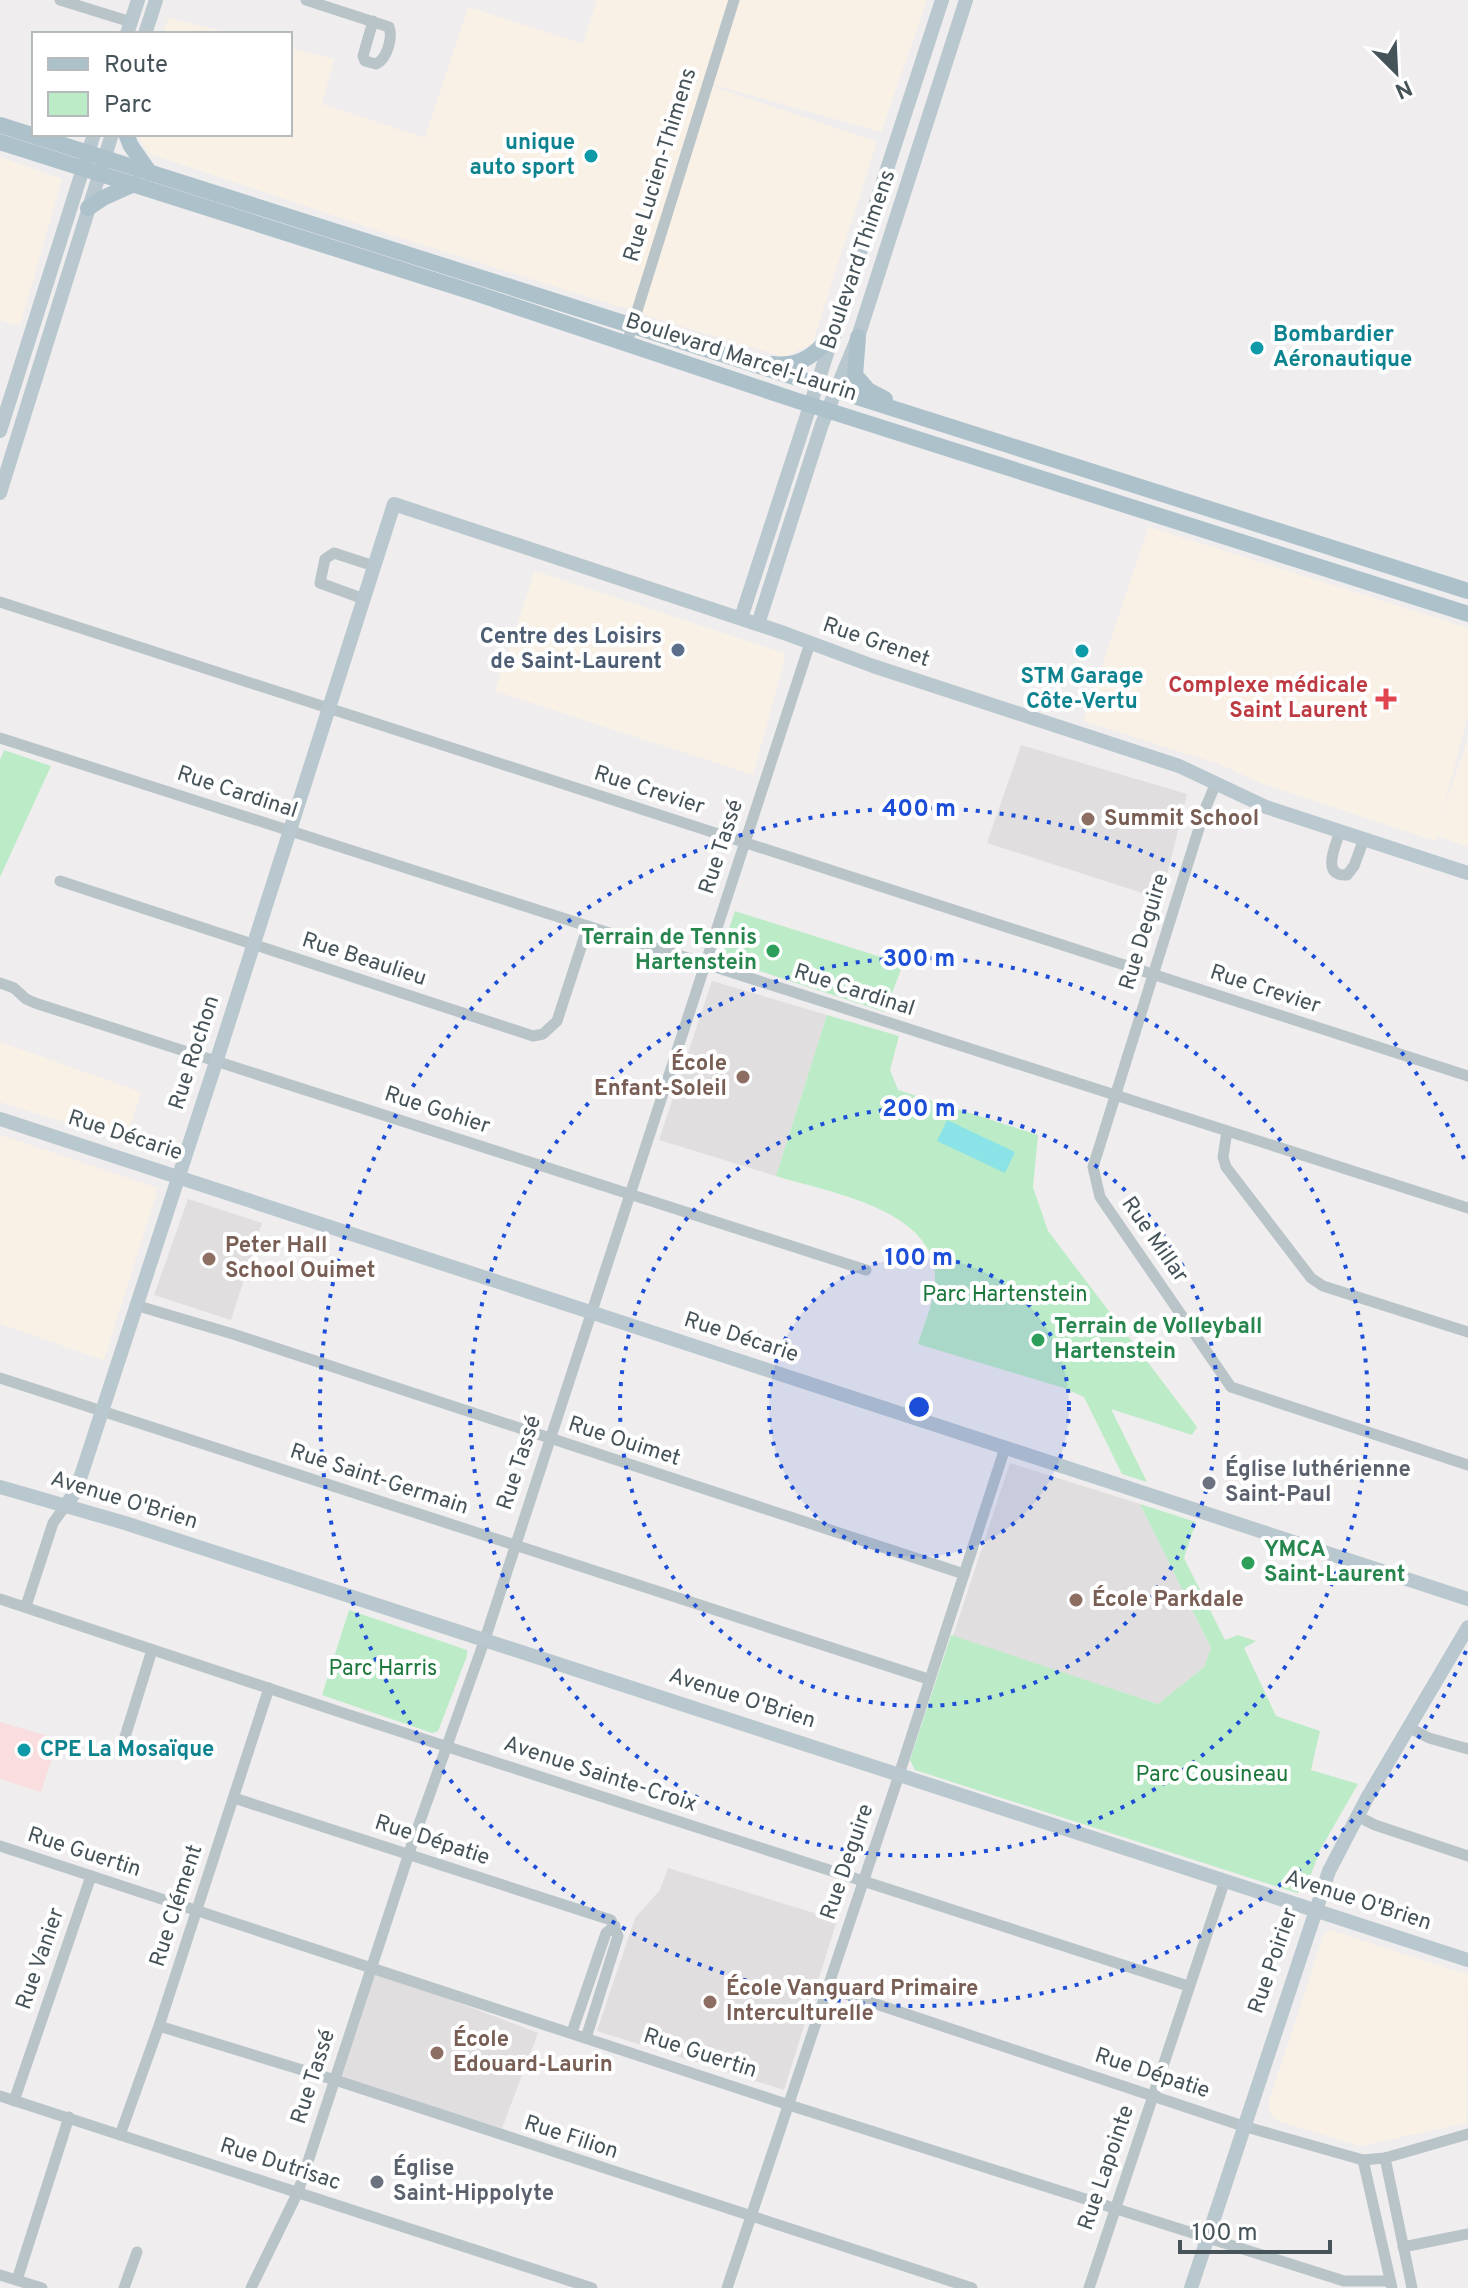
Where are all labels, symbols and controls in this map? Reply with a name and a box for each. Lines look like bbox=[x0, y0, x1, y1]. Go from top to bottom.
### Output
legend bbox=[32, 32, 292, 136]
north arrow bbox=[1356, 32, 1436, 112]
text: Route bbox=[104, 51, 168, 81]
street label: Rue Lucien-Thimens bbox=[619, 65, 703, 265]
text: N bbox=[1390, 72, 1416, 104]
text: Parc bbox=[104, 91, 152, 121]
place label: unique auto sport bbox=[469, 130, 575, 182]
marker: unique auto sport bbox=[582, 147, 600, 165]
street label: Boulevard Thimens bbox=[816, 167, 902, 353]
street label: Boulevard Marcel-Laurin bbox=[622, 308, 860, 408]
place label: Bombardier Aéronautique bbox=[1273, 322, 1412, 374]
marker: Bombardier Aéronautique bbox=[1248, 339, 1266, 357]
street label: Rue Grenet bbox=[819, 612, 933, 674]
place label: Centre des Loisirs de Saint-Laurent bbox=[480, 624, 662, 676]
marker: Centre des Loisirs de Saint-Laurent bbox=[669, 641, 687, 659]
marker: STM Garage Côte-Vertu bbox=[1073, 642, 1091, 660]
place label: STM Garage Côte-Vertu bbox=[1021, 664, 1143, 716]
place label: Complexe médicale Saint Laurent bbox=[1168, 673, 1368, 725]
marker: Complexe médicale Saint Laurent bbox=[1375, 688, 1397, 710]
street label: Rue Crevier bbox=[590, 760, 708, 822]
street label: Rue Cardinal bbox=[173, 761, 301, 825]
text: 400 m bbox=[882, 795, 956, 825]
street label: Rue Tassé bbox=[694, 796, 750, 898]
place label: Summit School bbox=[1104, 806, 1259, 833]
marker: Summit School bbox=[1079, 810, 1097, 828]
street label: Rue Deguire bbox=[1114, 870, 1176, 994]
place label: Terrain de Tennis Hartenstein bbox=[581, 925, 757, 977]
street label: Rue Beaulieu bbox=[298, 927, 430, 993]
marker: Terrain de Tennis Hartenstein bbox=[764, 942, 782, 960]
text: 300 m bbox=[883, 945, 955, 975]
street label: Rue Cardinal bbox=[790, 959, 918, 1023]
street label: Rue Crevier bbox=[1206, 959, 1324, 1021]
street label: Rue Rochon bbox=[164, 992, 226, 1114]
place label: École Enfant-Soleil bbox=[594, 1049, 727, 1103]
marker: École Enfant-Soleil bbox=[734, 1068, 752, 1086]
street label: Rue Gohier bbox=[381, 1081, 494, 1141]
text: 200 m bbox=[882, 1095, 956, 1125]
street label: Rue Décarie bbox=[64, 1105, 186, 1167]
street label: Rue Millar bbox=[1115, 1192, 1194, 1289]
place label: Peter Hall School Ouimet bbox=[225, 1233, 375, 1285]
text: 100 m bbox=[885, 1244, 953, 1274]
marker: Peter Hall School Ouimet bbox=[200, 1250, 218, 1268]
park label: Parc Hartenstein bbox=[922, 1282, 1088, 1309]
street label: Rue Décarie bbox=[680, 1307, 802, 1369]
place label: Terrain de Volleyball Hartenstein bbox=[1054, 1314, 1262, 1366]
marker: Terrain de Volleyball Hartenstein bbox=[1029, 1331, 1047, 1349]
centre of rings bbox=[905, 1393, 933, 1421]
street label: Rue Ouimet bbox=[564, 1411, 684, 1473]
street label: Rue Tassé bbox=[492, 1412, 548, 1514]
street label: Rue Saint-Germain bbox=[286, 1438, 472, 1522]
place label: Église luthérienne Saint-Paul bbox=[1225, 1455, 1411, 1509]
street label: Avenue O'Brien bbox=[47, 1466, 201, 1536]
marker: Église luthérienne Saint-Paul bbox=[1200, 1474, 1218, 1492]
place label: YMCA Saint-Laurent bbox=[1264, 1537, 1405, 1589]
marker: YMCA Saint-Laurent bbox=[1239, 1554, 1257, 1572]
place label: École Parkdale bbox=[1092, 1585, 1244, 1614]
marker: École Parkdale bbox=[1067, 1591, 1085, 1609]
park label: Parc Harris bbox=[329, 1656, 437, 1683]
street label: Avenue O'Brien bbox=[665, 1663, 819, 1735]
street label: Avenue Sainte-Croix bbox=[500, 1731, 700, 1819]
place label: CPE La Mosaïque bbox=[40, 1737, 214, 1764]
marker: CPE La Mosaïque bbox=[15, 1741, 33, 1759]
park label: Parc Cousineau bbox=[1136, 1762, 1288, 1789]
street label: Rue Deguire bbox=[816, 1800, 880, 1924]
street label: Rue Dépatie bbox=[371, 1810, 493, 1872]
street label: Rue Guertin bbox=[24, 1822, 144, 1884]
street label: Rue Clément bbox=[145, 1842, 209, 1970]
street label: Avenue O'Brien bbox=[1281, 1865, 1435, 1937]
street label: Rue Vanier bbox=[11, 1904, 71, 2013]
street label: Rue Poirier bbox=[1243, 1904, 1305, 2017]
place label: École Vanguard Primaire Interculturelle bbox=[726, 1974, 978, 2028]
marker: École Vanguard Primaire Interculturelle bbox=[701, 1993, 719, 2011]
street label: Rue Guertin bbox=[640, 2023, 760, 2085]
place label: École Edouard-Laurin bbox=[453, 2025, 613, 2079]
street label: Rue Tassé bbox=[286, 2026, 342, 2128]
street label: Rue Dépatie bbox=[1091, 2043, 1213, 2105]
marker: École Edouard-Laurin bbox=[428, 2044, 446, 2062]
street label: Rue Lapointe bbox=[1073, 2102, 1141, 2234]
street label: Rue Filion bbox=[520, 2110, 622, 2166]
street label: Rue Dutrisac bbox=[216, 2133, 344, 2197]
place label: Église Saint-Hippolyte bbox=[393, 2154, 554, 2208]
marker: Église Saint-Hippolyte bbox=[368, 2173, 386, 2191]
scale bar bbox=[1180, 2204, 1330, 2254]
text: 100 m bbox=[1192, 2219, 1258, 2249]

